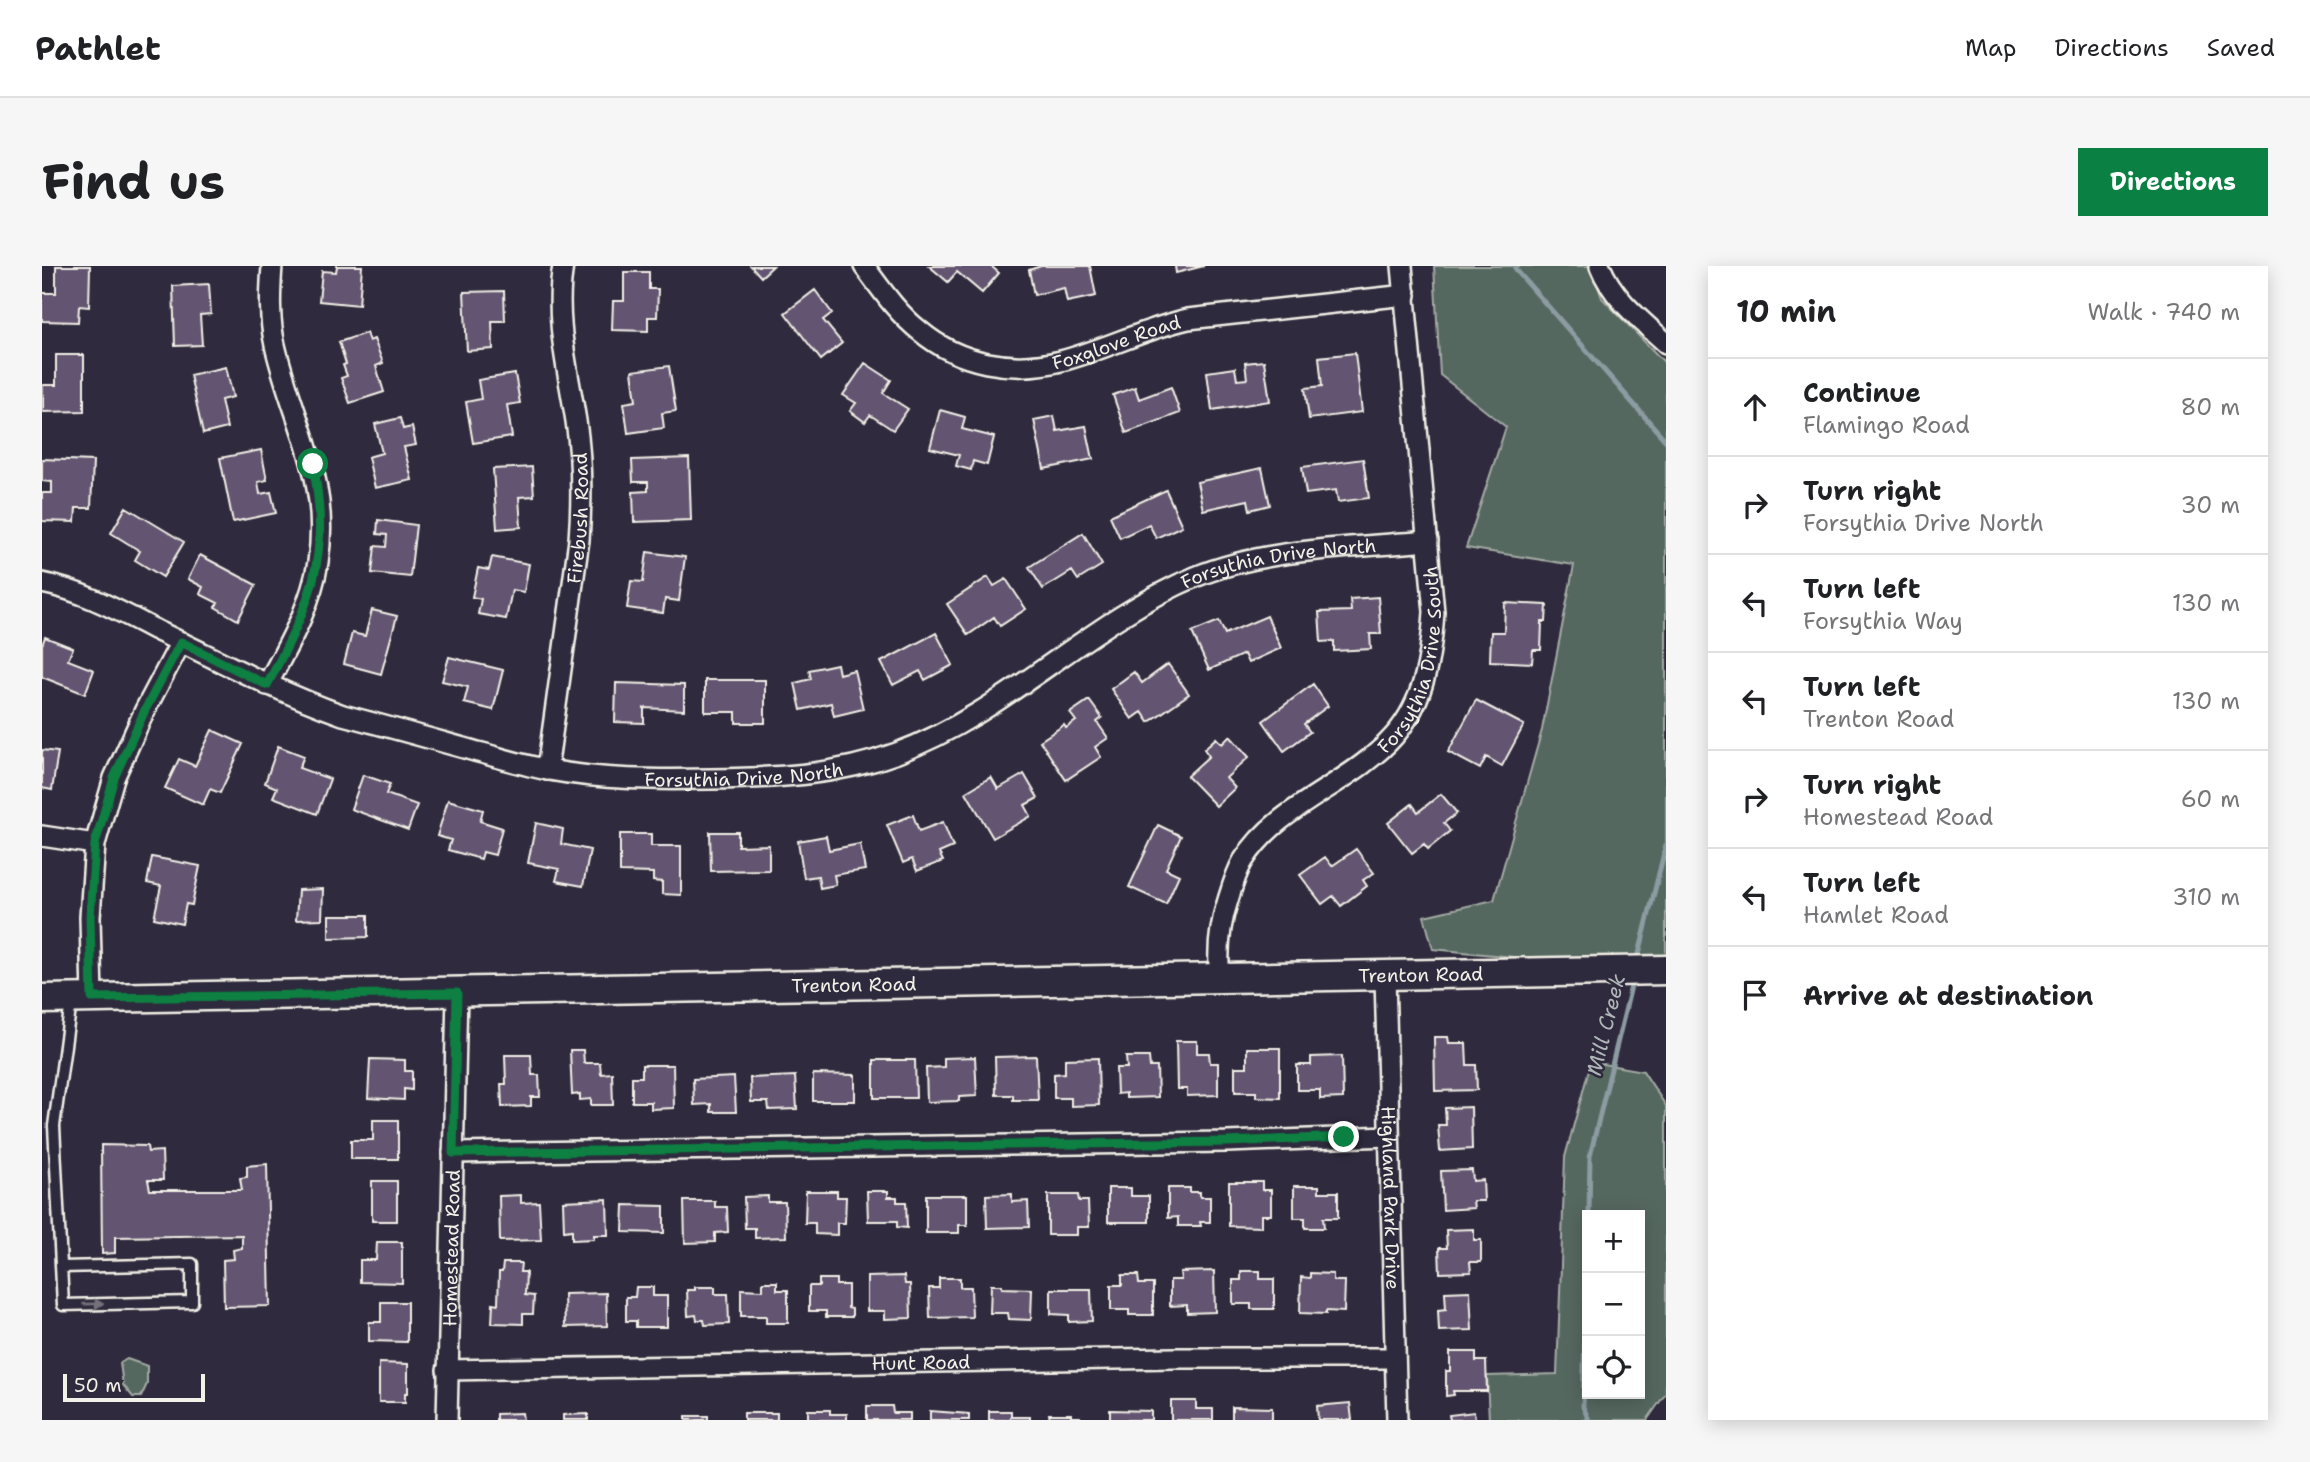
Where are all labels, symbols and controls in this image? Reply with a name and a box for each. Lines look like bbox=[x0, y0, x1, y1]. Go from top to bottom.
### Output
text: Pathlet bbox=[35, 26, 161, 71]
text: Map bbox=[1965, 32, 2016, 64]
text: Directions bbox=[2054, 32, 2169, 64]
text: Saved bbox=[2207, 32, 2275, 64]
button: Directions bbox=[2078, 148, 2268, 216]
text: Find us bbox=[42, 149, 225, 215]
text: 10 min bbox=[1736, 291, 1836, 332]
text: Walk · 740 m bbox=[2088, 297, 2240, 327]
street label: Foxglove Road bbox=[1050, 309, 1183, 376]
text: Continue bbox=[1803, 375, 1921, 410]
icon: ahead bbox=[1736, 388, 1774, 426]
text: 80 m bbox=[2181, 392, 2240, 422]
text: Flamingo Road bbox=[1803, 410, 1970, 440]
route start bbox=[297, 448, 328, 479]
street label: Firebush Road bbox=[561, 452, 594, 585]
text: Turn right bbox=[1803, 473, 1941, 508]
icon: right bbox=[1736, 486, 1774, 524]
text: 30 m bbox=[2181, 490, 2240, 520]
text: Forsythia Drive North bbox=[1803, 508, 2044, 538]
street label: Forsythia Drive North bbox=[1177, 533, 1377, 595]
street label: Forsythia Drive South bbox=[1372, 565, 1447, 759]
text: Turn left bbox=[1803, 571, 1920, 606]
icon: left bbox=[1736, 584, 1774, 622]
text: 130 m bbox=[2172, 588, 2240, 618]
text: Forsythia Way bbox=[1803, 606, 1963, 636]
text: Turn left bbox=[1803, 669, 1920, 704]
icon: left bbox=[1736, 682, 1774, 720]
text: 130 m bbox=[2172, 686, 2240, 716]
text: Trenton Road bbox=[1803, 704, 1954, 734]
street label: Forsythia Drive North bbox=[644, 757, 845, 792]
text: Turn right bbox=[1803, 767, 1941, 802]
icon: right bbox=[1736, 780, 1774, 818]
text: 60 m bbox=[2181, 784, 2240, 814]
text: Homestead Road bbox=[1803, 802, 1993, 832]
text: Turn left bbox=[1803, 865, 1920, 900]
icon: left bbox=[1736, 878, 1774, 916]
text: 310 m bbox=[2172, 882, 2240, 912]
text: Hamlet Road bbox=[1803, 900, 1949, 930]
street label: Trenton Road bbox=[1358, 961, 1484, 988]
street label: Trenton Road bbox=[791, 971, 917, 999]
water label: Mill Creek bbox=[1580, 971, 1632, 1079]
icon: arrive bbox=[1736, 976, 1774, 1014]
text: Arrive at destination bbox=[1803, 978, 2093, 1013]
street label: Highland Park Drive bbox=[1376, 1106, 1405, 1290]
route end bbox=[1328, 1121, 1359, 1152]
street label: Homestead Road bbox=[437, 1169, 466, 1327]
map controls bbox=[1582, 1210, 1645, 1399]
button: + bbox=[1582, 1210, 1645, 1273]
button: − bbox=[1582, 1273, 1645, 1336]
one-way arrow bbox=[83, 1299, 105, 1310]
button: locate bbox=[1582, 1336, 1645, 1399]
street label: Hunt Road bbox=[871, 1349, 971, 1376]
scale bar bbox=[63, 1371, 205, 1403]
text: 50 m bbox=[74, 1373, 122, 1398]

